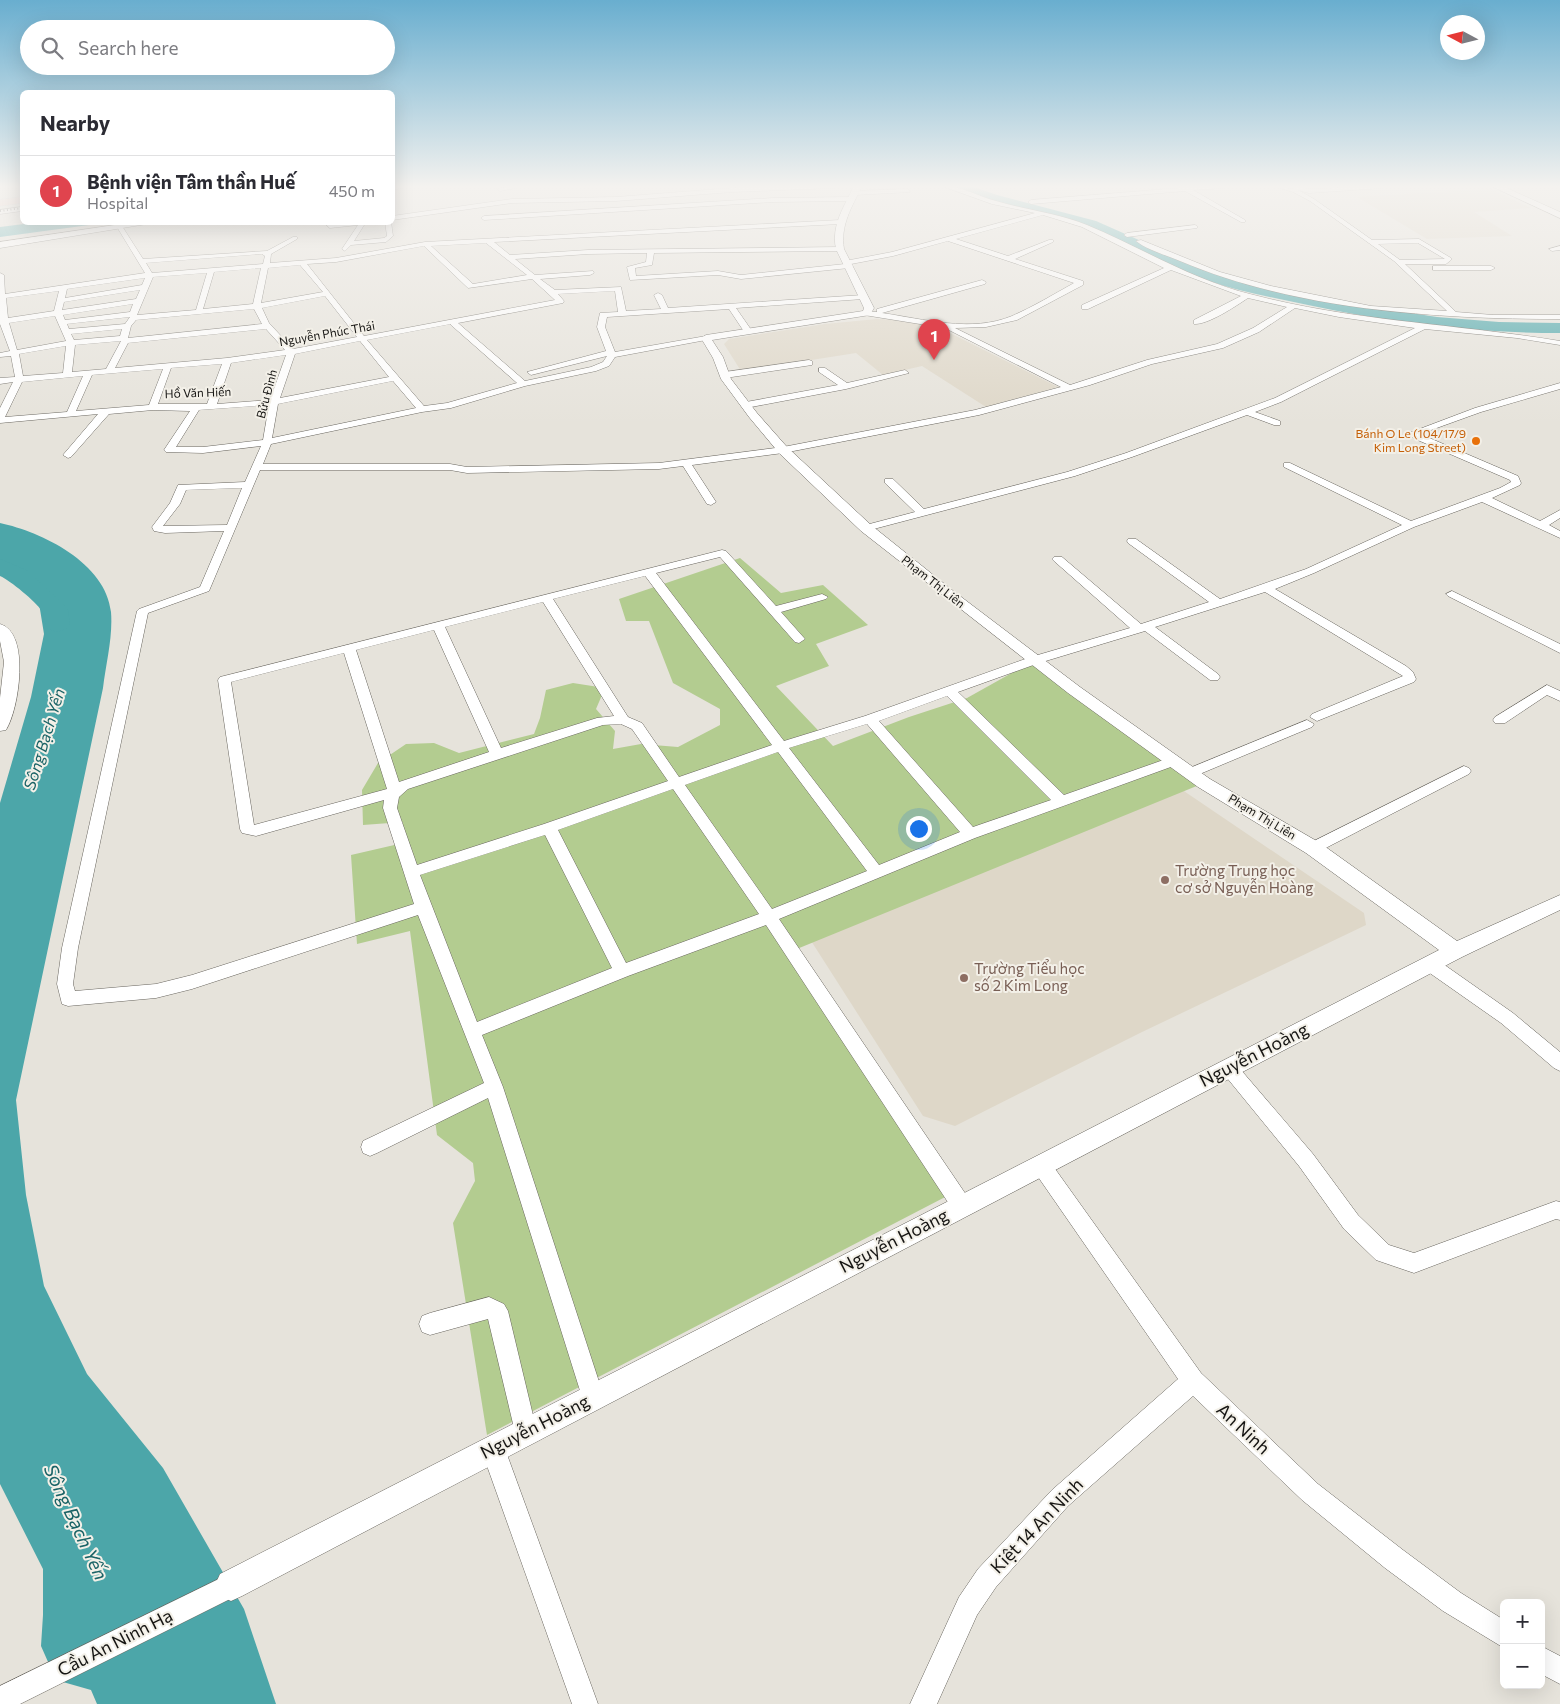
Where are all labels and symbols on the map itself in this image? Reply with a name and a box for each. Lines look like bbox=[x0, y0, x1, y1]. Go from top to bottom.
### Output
north arrow bbox=[1440, 15, 1485, 60]
street label: Nguyễn Phúc Thái bbox=[278, 318, 376, 348]
pin: 1 bbox=[918, 319, 950, 360]
street label: Bửu Đình bbox=[253, 368, 279, 420]
street label: Hồ Văn Hiến bbox=[164, 384, 232, 400]
place label: Bánh O Le (104/17/9 Kim Long Street) bbox=[1356, 426, 1466, 454]
marker: Bánh O Le (104/17/9 Kim Long Street) bbox=[1470, 435, 1482, 447]
street label: Phạm Thị Liên bbox=[899, 552, 968, 610]
water label: Sông Bạch Yến bbox=[19, 686, 68, 792]
street label: Phạm Thị Liên bbox=[1226, 790, 1299, 842]
your location bbox=[906, 816, 932, 842]
place label: Trường Trung học cơ sở Nguyễn Hoàng bbox=[1175, 861, 1313, 896]
marker: Trường Trung học cơ sở Nguyễn Hoàng bbox=[1159, 874, 1171, 886]
place label: Trường Tiểu học số 2 Kim Long bbox=[974, 959, 1085, 994]
marker: Trường Tiểu học số 2 Kim Long bbox=[958, 972, 970, 984]
street label: Nguyễn Hoàng bbox=[1195, 1017, 1312, 1091]
street label: Nguyễn Hoàng bbox=[835, 1203, 952, 1277]
street label: Nguyễn Hoàng bbox=[476, 1389, 593, 1463]
street label: An Ninh bbox=[1212, 1398, 1275, 1458]
water label: Sông Bạch Yến bbox=[40, 1460, 113, 1583]
street label: Kiệt 14 An Ninh bbox=[985, 1473, 1087, 1577]
street label: Cầu An Ninh Hạ bbox=[53, 1604, 176, 1681]

